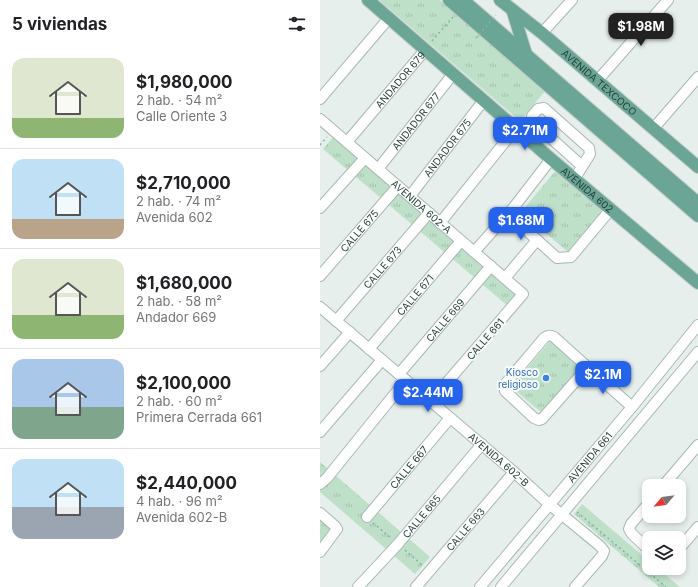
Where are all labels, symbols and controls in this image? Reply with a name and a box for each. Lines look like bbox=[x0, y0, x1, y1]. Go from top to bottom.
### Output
icon: filters bbox=[286, 13, 308, 35]
pin: $1.98M bbox=[608, 13, 674, 47]
text: 5 viviendas bbox=[12, 14, 107, 34]
text: $1.98M bbox=[617, 18, 665, 34]
street label: AVENIDA TEXCOCO bbox=[559, 47, 639, 118]
street label: ANDADOR 679 bbox=[373, 49, 427, 110]
text: $1,980,000 bbox=[136, 72, 233, 92]
icon: home bbox=[44, 74, 92, 122]
street label: ANDADOR 677 bbox=[389, 90, 442, 152]
text: 2 hab. · 54 m² bbox=[136, 92, 222, 108]
text: Calle Oriente 3 bbox=[136, 108, 227, 124]
street label: ANDADOR 675 bbox=[421, 116, 473, 179]
pin: $2.71M bbox=[492, 117, 558, 151]
text: $2.71M bbox=[502, 122, 548, 138]
street label: AVENIDA 602 bbox=[559, 164, 616, 215]
text: $2,710,000 bbox=[136, 173, 231, 193]
icon: home bbox=[44, 175, 92, 223]
street label: AVENIDA 602-A bbox=[389, 177, 454, 236]
text: 2 hab. · 74 m² bbox=[136, 193, 221, 209]
street label: CALLE 675 bbox=[338, 207, 381, 254]
pin: $1.68M bbox=[488, 207, 554, 241]
text: Avenida 602 bbox=[136, 209, 213, 225]
text: $1.68M bbox=[497, 212, 545, 228]
street label: CALLE 673 bbox=[361, 244, 404, 291]
street label: CALLE 671 bbox=[394, 272, 436, 318]
text: $1,680,000 bbox=[136, 273, 232, 293]
icon: home bbox=[44, 275, 92, 323]
text: 2 hab. · 58 m² bbox=[136, 293, 222, 309]
street label: CALLE 669 bbox=[423, 296, 467, 344]
text: Andador 669 bbox=[136, 309, 216, 325]
street label: CALLE 661 bbox=[464, 316, 506, 362]
pin: $2.1M bbox=[575, 361, 631, 395]
place label: Kiosco religioso bbox=[498, 366, 538, 390]
text: $2.1M bbox=[584, 366, 622, 382]
text: $2,100,000 bbox=[136, 373, 231, 393]
marker: Kiosco religioso bbox=[541, 373, 551, 383]
icon: home bbox=[44, 375, 92, 423]
pin: $2.44M bbox=[395, 379, 461, 413]
text: $2.44M bbox=[403, 384, 453, 400]
text: 2 hab. · 60 m² bbox=[136, 393, 222, 409]
text: Primera Cerrada 661 bbox=[136, 409, 262, 425]
street label: AVENIDA 661 bbox=[565, 429, 614, 485]
street label: AVENIDA 602-B bbox=[466, 430, 531, 489]
street label: CALLE 667 bbox=[387, 443, 430, 491]
text: $2,440,000 bbox=[136, 473, 237, 493]
icon: home bbox=[44, 475, 92, 523]
north arrow bbox=[642, 479, 686, 523]
map controls bbox=[642, 479, 686, 575]
street label: CALLE 665 bbox=[400, 492, 443, 540]
text: 4 hab. · 96 m² bbox=[136, 493, 223, 509]
street label: CALLE 663 bbox=[444, 505, 487, 553]
text: Avenida 602-B bbox=[136, 509, 227, 525]
button: layers bbox=[642, 531, 686, 575]

